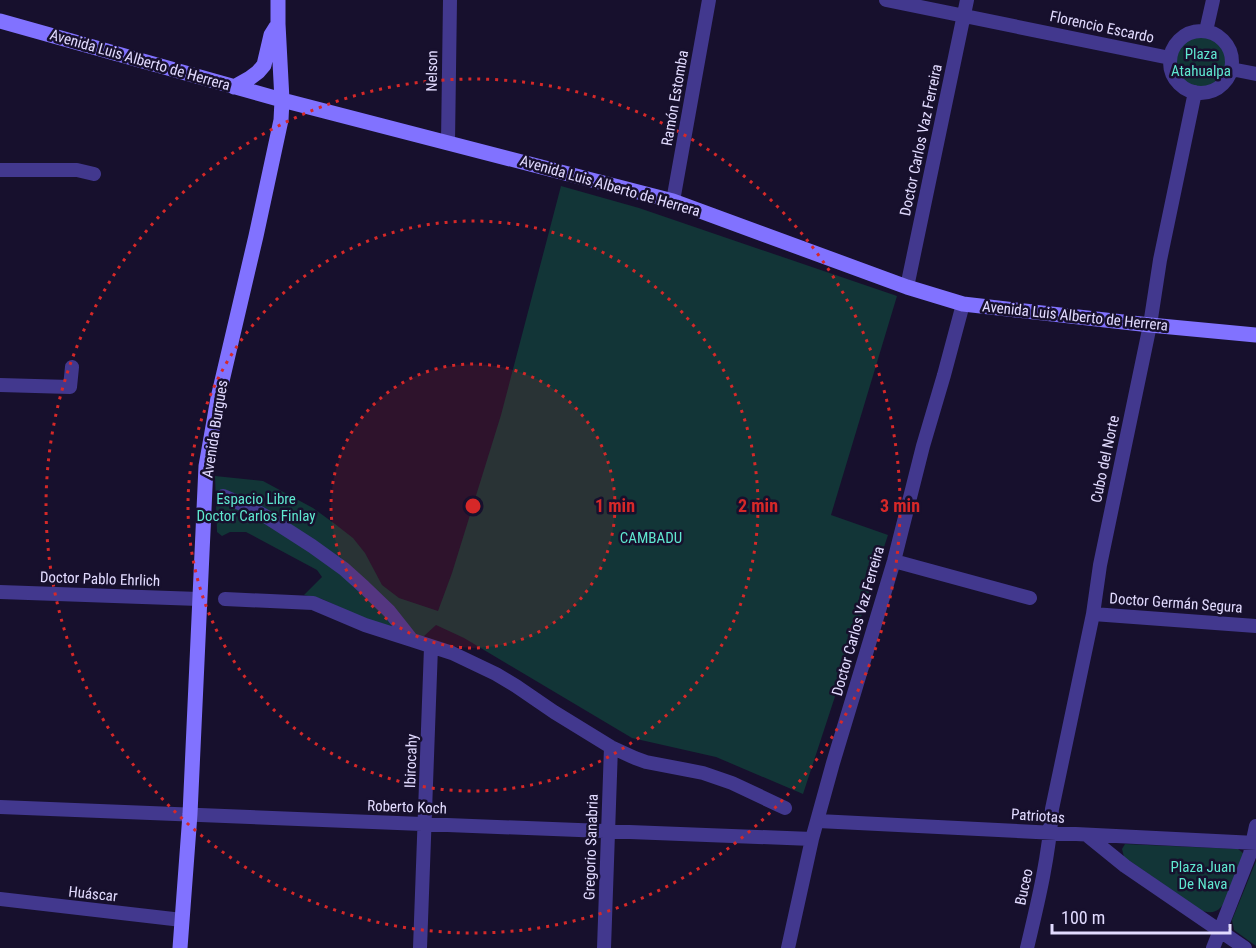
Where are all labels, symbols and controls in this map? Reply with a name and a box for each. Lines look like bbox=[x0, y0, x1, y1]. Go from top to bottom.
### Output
street label: Florencio Escardo bbox=[1048, 7, 1156, 47]
street label: Avenida Luis Alberto de Herrera bbox=[48, 26, 232, 94]
park label: Plaza Atahualpa bbox=[1171, 45, 1231, 80]
street label: Ramón Estomba bbox=[658, 49, 692, 147]
street label: Nelson bbox=[423, 50, 441, 92]
street label: Doctor Carlos Vaz Ferreira bbox=[896, 62, 946, 218]
street label: Avenida Luis Alberto de Herrera bbox=[518, 152, 702, 220]
street label: Avenida Luis Alberto de Herrera bbox=[981, 297, 1169, 335]
street label: Avenida Burgues bbox=[198, 379, 232, 479]
street label: Cubo del Norte bbox=[1087, 414, 1123, 504]
park label: Espacio Libre Doctor Carlos Finlay bbox=[196, 490, 316, 525]
text: 1 min bbox=[595, 495, 635, 516]
text: 2 min bbox=[738, 495, 778, 516]
text: 3 min bbox=[880, 495, 920, 516]
centre of rings bbox=[463, 496, 483, 516]
park label: CAMBADU bbox=[620, 529, 682, 547]
street label: Doctor Carlos Vaz Ferreira bbox=[828, 544, 888, 698]
street label: Doctor Pablo Ehrlich bbox=[40, 568, 160, 590]
street label: Doctor Germán Segura bbox=[1109, 589, 1243, 617]
street label: Ibirocahy bbox=[401, 734, 421, 788]
street label: Gregorio Sanabria bbox=[580, 794, 602, 900]
street label: Roberto Koch bbox=[367, 797, 447, 817]
street label: Patriotas bbox=[1011, 805, 1066, 827]
park label: Plaza Juan De Nava bbox=[1170, 858, 1236, 893]
street label: Buceo bbox=[1011, 867, 1037, 907]
street label: Huáscar bbox=[68, 882, 119, 906]
scale bar bbox=[1052, 897, 1230, 935]
text: 100 m bbox=[1061, 907, 1105, 928]

